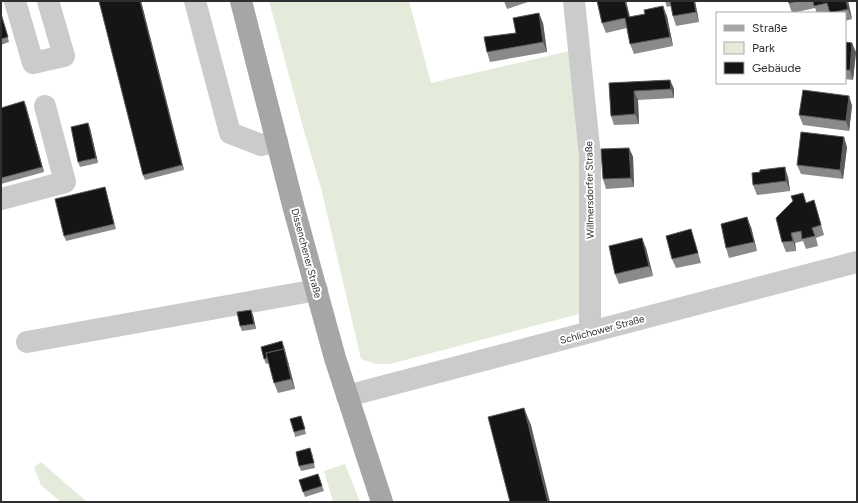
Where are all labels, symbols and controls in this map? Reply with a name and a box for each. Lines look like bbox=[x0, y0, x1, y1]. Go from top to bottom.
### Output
legend bbox=[716, 12, 846, 84]
text: Straße bbox=[752, 21, 788, 35]
text: Park bbox=[752, 41, 775, 55]
text: Gebäude bbox=[752, 61, 802, 75]
street label: Willmersdorfer Straße bbox=[582, 140, 597, 239]
street label: Dissenchener Straße bbox=[288, 207, 325, 300]
street label: Schlichower Straße bbox=[559, 312, 646, 347]

